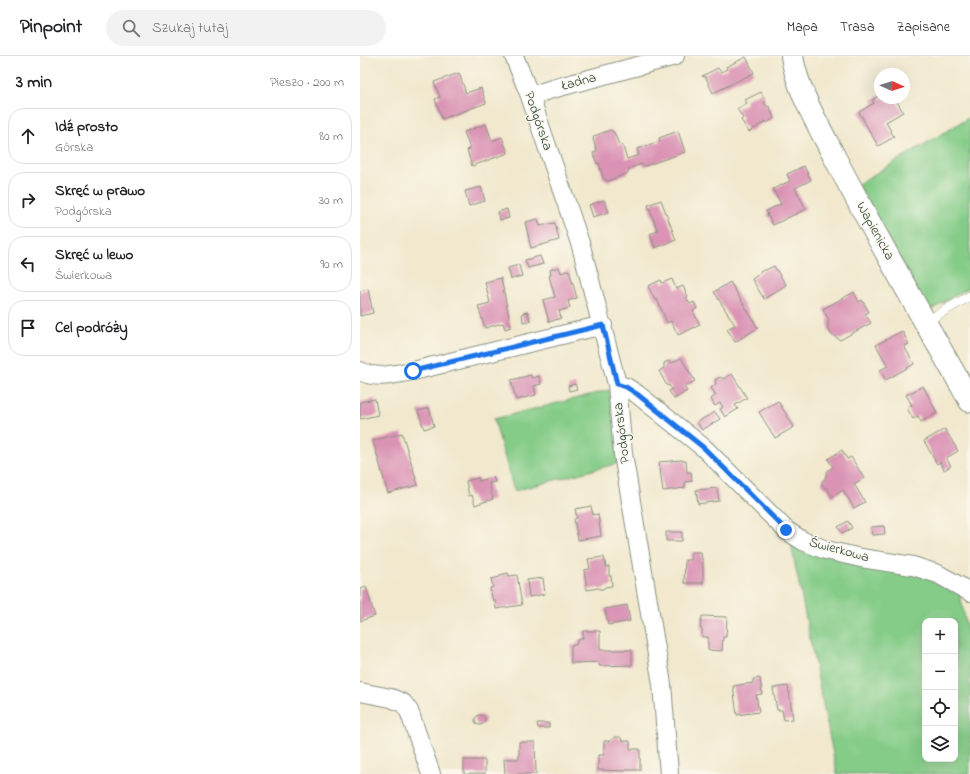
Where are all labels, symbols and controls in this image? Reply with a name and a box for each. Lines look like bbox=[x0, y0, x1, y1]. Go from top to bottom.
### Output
search box bbox=[106, 10, 386, 46]
text: Pinpoint bbox=[20, 14, 82, 41]
icon: search bbox=[120, 17, 142, 39]
text: Szukaj tutaj bbox=[152, 17, 228, 39]
text: Mapa bbox=[787, 17, 818, 38]
text: Trasa bbox=[840, 17, 874, 38]
text: Zapisane bbox=[896, 17, 950, 38]
street label: Ładna bbox=[558, 67, 599, 97]
north arrow bbox=[874, 68, 910, 104]
text: 3 min bbox=[16, 70, 52, 95]
text: Pieszo · 200 m bbox=[270, 73, 344, 92]
street label: Podgórska bbox=[517, 89, 558, 154]
text: Idź prosto bbox=[55, 116, 118, 138]
icon: ahead bbox=[17, 125, 39, 147]
text: 80 m bbox=[319, 127, 343, 146]
text: Górska bbox=[55, 138, 93, 157]
text: Skręć w prawo bbox=[55, 180, 145, 202]
icon: right bbox=[17, 189, 39, 211]
text: 30 m bbox=[319, 191, 343, 210]
street label: Wapienicka bbox=[850, 198, 900, 264]
text: Podgórska bbox=[55, 202, 112, 221]
text: Skręć w lewo bbox=[55, 244, 133, 266]
icon: left bbox=[17, 253, 39, 275]
text: 90 m bbox=[320, 255, 343, 274]
text: Świerkowa bbox=[55, 266, 112, 285]
icon: arrive bbox=[17, 317, 39, 339]
text: Cel podróży bbox=[55, 317, 128, 339]
route start bbox=[404, 362, 422, 380]
street label: Podgórska bbox=[608, 401, 637, 465]
route end bbox=[777, 521, 795, 539]
street label: Świerkowa bbox=[807, 532, 871, 568]
map controls bbox=[922, 618, 958, 762]
button: + bbox=[922, 618, 958, 654]
button: − bbox=[922, 654, 958, 690]
button: locate bbox=[922, 690, 958, 726]
button: layers bbox=[922, 726, 958, 762]

